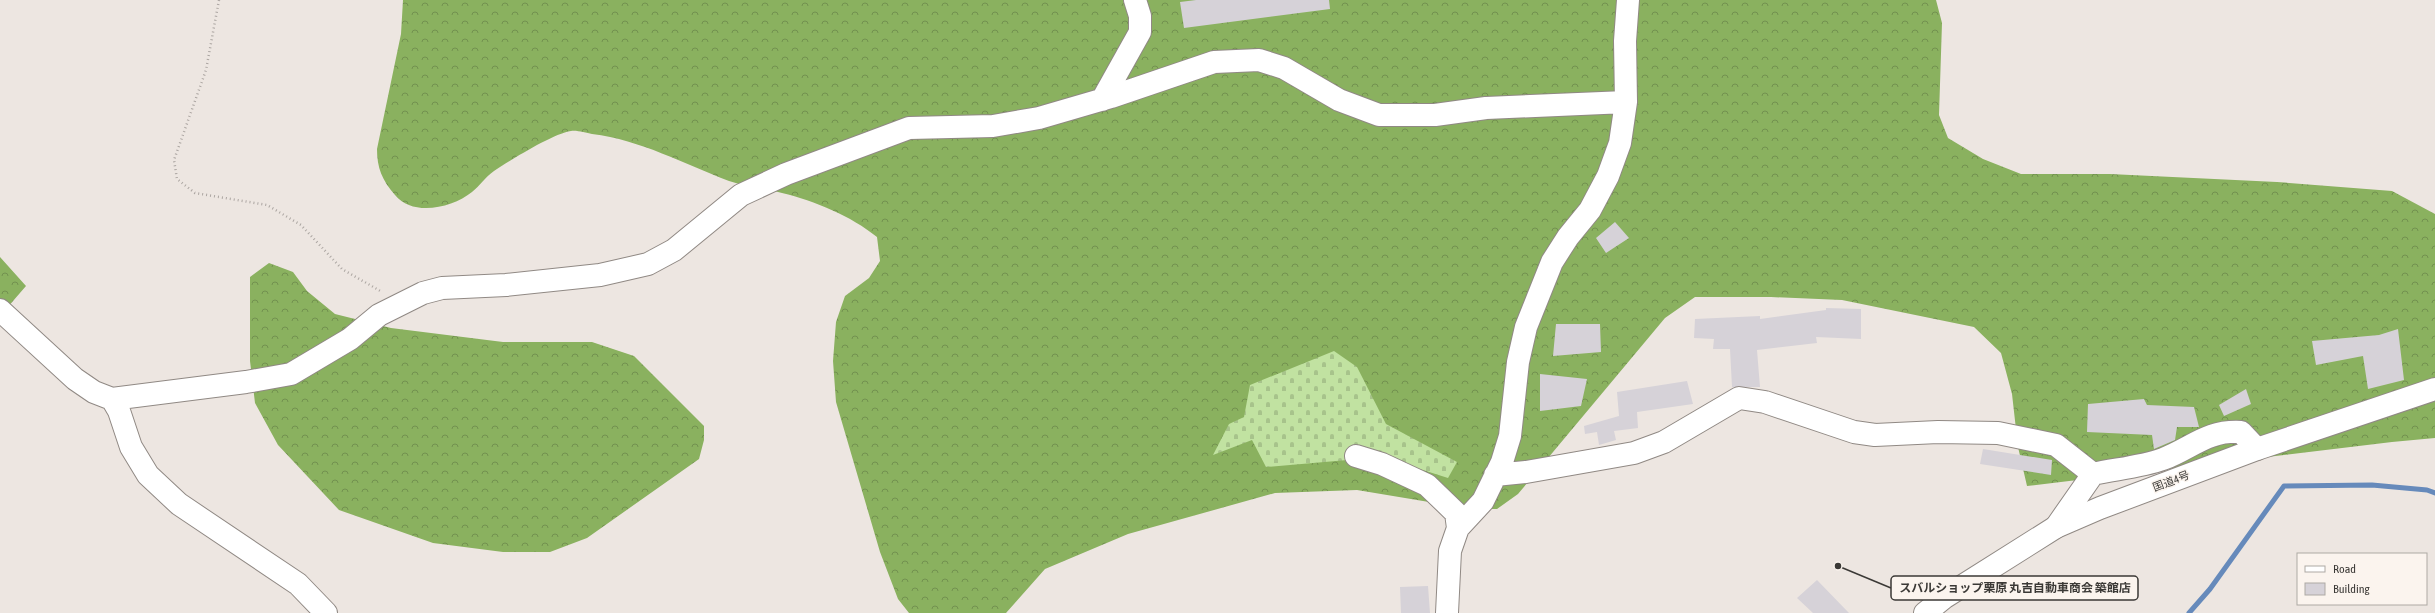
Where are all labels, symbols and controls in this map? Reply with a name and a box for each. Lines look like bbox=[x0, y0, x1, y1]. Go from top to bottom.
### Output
street label: 国道4号 bbox=[2151, 469, 2191, 493]
legend bbox=[2297, 553, 2427, 605]
text: Road bbox=[2333, 562, 2356, 576]
callout: スバルショップ栗原 丸吉自動車商会 築館店 bbox=[1891, 576, 2138, 600]
text: スバルショップ栗原 丸吉自動車商会 築館店 bbox=[1899, 581, 2131, 595]
text: Building bbox=[2333, 582, 2371, 596]

